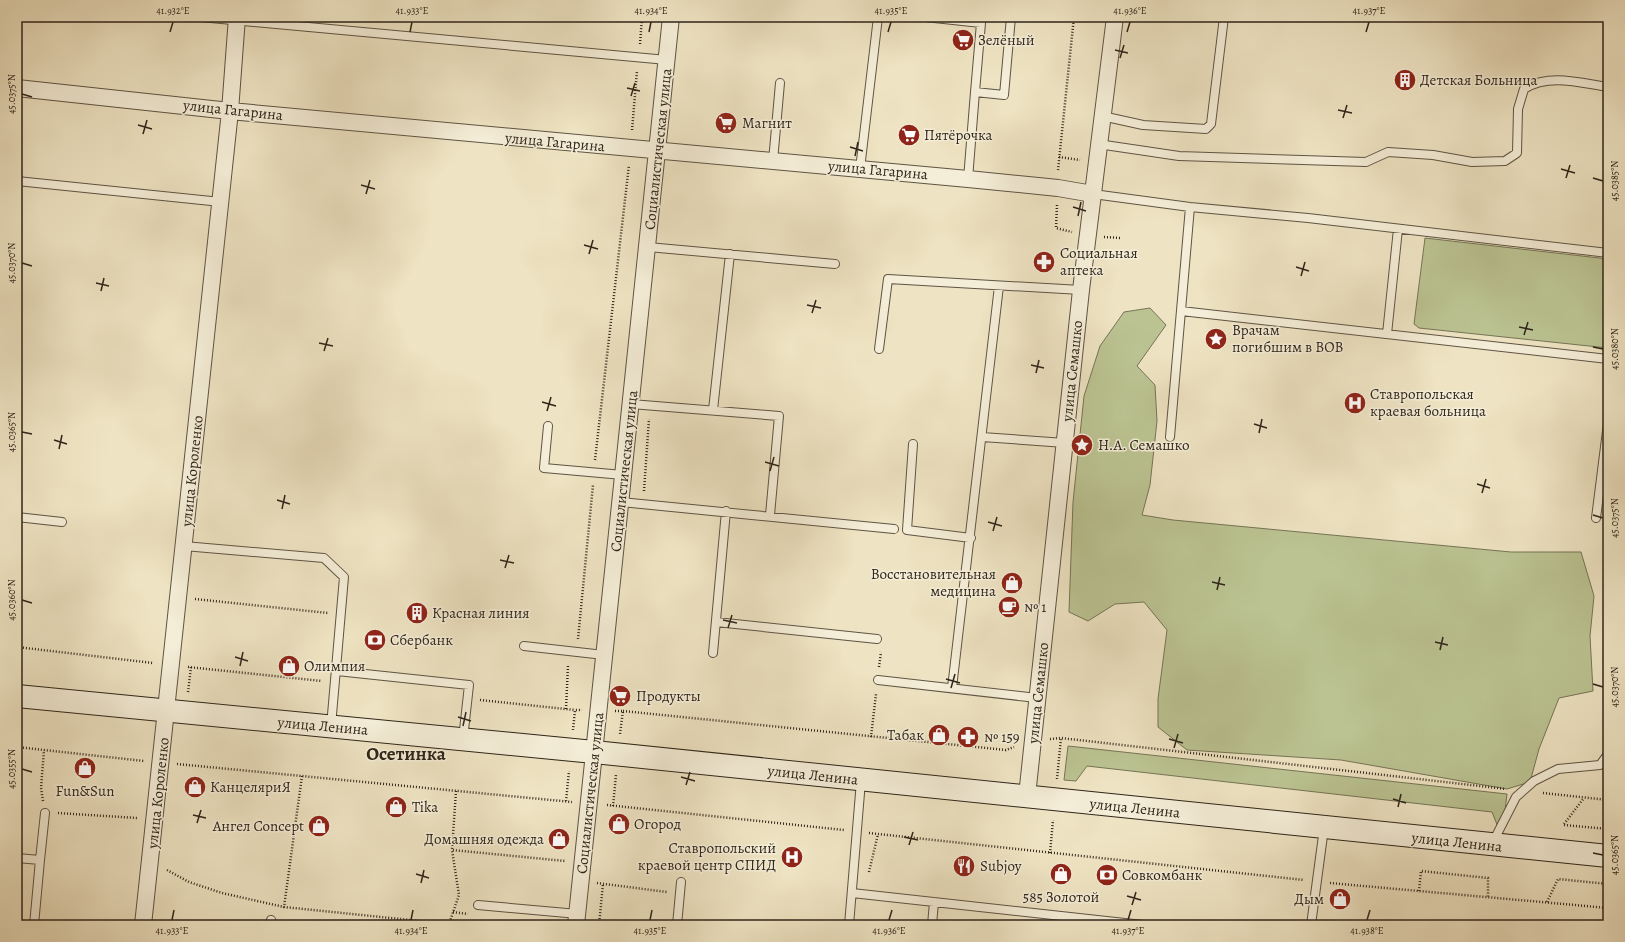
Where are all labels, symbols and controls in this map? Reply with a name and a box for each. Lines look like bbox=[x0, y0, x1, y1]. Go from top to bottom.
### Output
text: 41.932°E bbox=[156, 4, 190, 17]
text: 41.933°E bbox=[396, 4, 428, 17]
text: 41.934°E bbox=[634, 4, 668, 17]
text: 41.935°E bbox=[875, 4, 908, 17]
text: 41.936°E bbox=[1113, 4, 1147, 17]
text: 41.937°E bbox=[1353, 4, 1386, 17]
supermarket icon: Зелёный bbox=[950, 27, 976, 53]
place label: Зелёный bbox=[978, 30, 1035, 50]
street label: Социалистическая улица bbox=[640, 67, 676, 231]
building icon: Детская Больница bbox=[1392, 67, 1418, 93]
place label: Детская Больница bbox=[1420, 70, 1538, 90]
text: 45.0375°N bbox=[5, 74, 18, 114]
street label: улица Гагарина bbox=[181, 95, 284, 125]
supermarket icon: Магнит bbox=[713, 110, 739, 136]
place label: Магнит bbox=[742, 113, 792, 133]
supermarket icon: Пятёрочка bbox=[896, 122, 922, 148]
place label: Пятёрочка bbox=[924, 125, 993, 145]
street label: улица Гагарина bbox=[503, 128, 606, 156]
street label: улица Гагарина bbox=[826, 156, 929, 184]
text: 45.0385°N bbox=[1608, 161, 1621, 201]
text: 45.0370°N bbox=[5, 242, 18, 284]
place label: Социальная аптека bbox=[1060, 243, 1138, 280]
pharmacy icon: Социальная аптека bbox=[1031, 249, 1057, 275]
street label: улица Семашко bbox=[1057, 319, 1087, 424]
place label: Врачам погибшим в ВОВ bbox=[1232, 320, 1344, 357]
place icon: Врачам погибшим в ВОВ bbox=[1203, 326, 1229, 352]
text: 45.0380°N bbox=[1608, 328, 1621, 370]
place label: Ставропольская краевая больница bbox=[1370, 384, 1486, 421]
street label: Социалистическая улица bbox=[606, 389, 642, 553]
hospital icon: Ставропольская краевая больница bbox=[1342, 390, 1368, 416]
text: 45.0365°N bbox=[5, 412, 18, 452]
street label: улица Короленко bbox=[176, 414, 208, 529]
place icon: Н.А. Семашко bbox=[1069, 432, 1095, 458]
place label: Н.А. Семашко bbox=[1098, 435, 1190, 455]
text: 45.0375°N bbox=[1608, 498, 1621, 538]
place label: Восстановительная медицина bbox=[871, 564, 996, 601]
shop icon: Восстановительная медицина bbox=[999, 570, 1025, 596]
text: 45.0360°N bbox=[5, 579, 18, 621]
cafe icon: № 1 bbox=[996, 594, 1022, 620]
place label: № 1 bbox=[1024, 597, 1046, 617]
building icon: Красная линия bbox=[404, 600, 430, 626]
place label: Красная линия bbox=[432, 603, 529, 623]
bank icon: Сбербанк bbox=[362, 627, 388, 653]
place label: Сбербанк bbox=[390, 630, 453, 650]
street label: улица Семашко bbox=[1023, 641, 1053, 746]
shop icon: Олимпия bbox=[276, 653, 302, 679]
place label: Олимпия bbox=[304, 656, 365, 676]
text: 45.0370°N bbox=[1608, 666, 1621, 708]
supermarket icon: Продукты bbox=[607, 683, 633, 709]
place label: Продукты bbox=[636, 686, 701, 706]
street label: Социалистическая улица bbox=[572, 711, 608, 875]
street label: улица Ленина bbox=[276, 712, 369, 740]
shop icon: Табак bbox=[926, 722, 952, 748]
pharmacy icon: № 159 bbox=[955, 724, 981, 750]
place label: Табак bbox=[887, 725, 924, 745]
place label: № 159 bbox=[984, 727, 1020, 747]
street label: улица Короленко bbox=[142, 736, 174, 851]
district label: Осетинка bbox=[366, 741, 447, 767]
text: 45.0355°N bbox=[5, 749, 18, 789]
shop icon: Fun&Sun bbox=[72, 755, 98, 781]
street label: улица Ленина bbox=[766, 760, 859, 790]
shop icon: КанцеляриЯ bbox=[182, 774, 208, 800]
place label: КанцеляриЯ bbox=[210, 777, 291, 797]
place label: Fun&Sun bbox=[56, 781, 114, 801]
street label: улица Ленина bbox=[1088, 793, 1181, 823]
shop icon: Tika bbox=[383, 794, 409, 820]
place label: Tika bbox=[412, 797, 438, 817]
shop icon: Огород bbox=[606, 811, 632, 837]
shop icon: Ангел Concept bbox=[306, 813, 332, 839]
place label: Огород bbox=[634, 814, 681, 834]
place label: Ангел Concept bbox=[212, 816, 304, 836]
shop icon: Домашняя одежда bbox=[546, 826, 572, 852]
street label: улица Ленина bbox=[1410, 827, 1503, 857]
place label: Домашняя одежда bbox=[424, 829, 544, 849]
text: 45.0365°N bbox=[1608, 835, 1621, 875]
place label: Ставропольский краевой центр СПИД bbox=[638, 838, 776, 875]
hospital icon: Ставропольский краевой центр СПИД bbox=[779, 844, 805, 870]
restaurant icon: Subjoy bbox=[951, 853, 977, 879]
place label: Subjoy bbox=[980, 856, 1022, 876]
shop icon: 585 Золотой bbox=[1048, 861, 1074, 887]
bank icon: Совкомбанк bbox=[1094, 862, 1120, 888]
place label: Совкомбанк bbox=[1122, 865, 1202, 885]
shop icon: Дым bbox=[1327, 886, 1353, 912]
place label: 585 Золотой bbox=[1023, 887, 1100, 907]
place label: Дым bbox=[1294, 889, 1324, 909]
text: 41.933°E bbox=[156, 924, 188, 937]
text: 41.934°E bbox=[394, 924, 428, 937]
text: 41.935°E bbox=[634, 924, 667, 937]
text: 41.936°E bbox=[872, 924, 906, 937]
text: 41.937°E bbox=[1112, 924, 1145, 937]
text: 41.938°E bbox=[1350, 924, 1384, 937]

